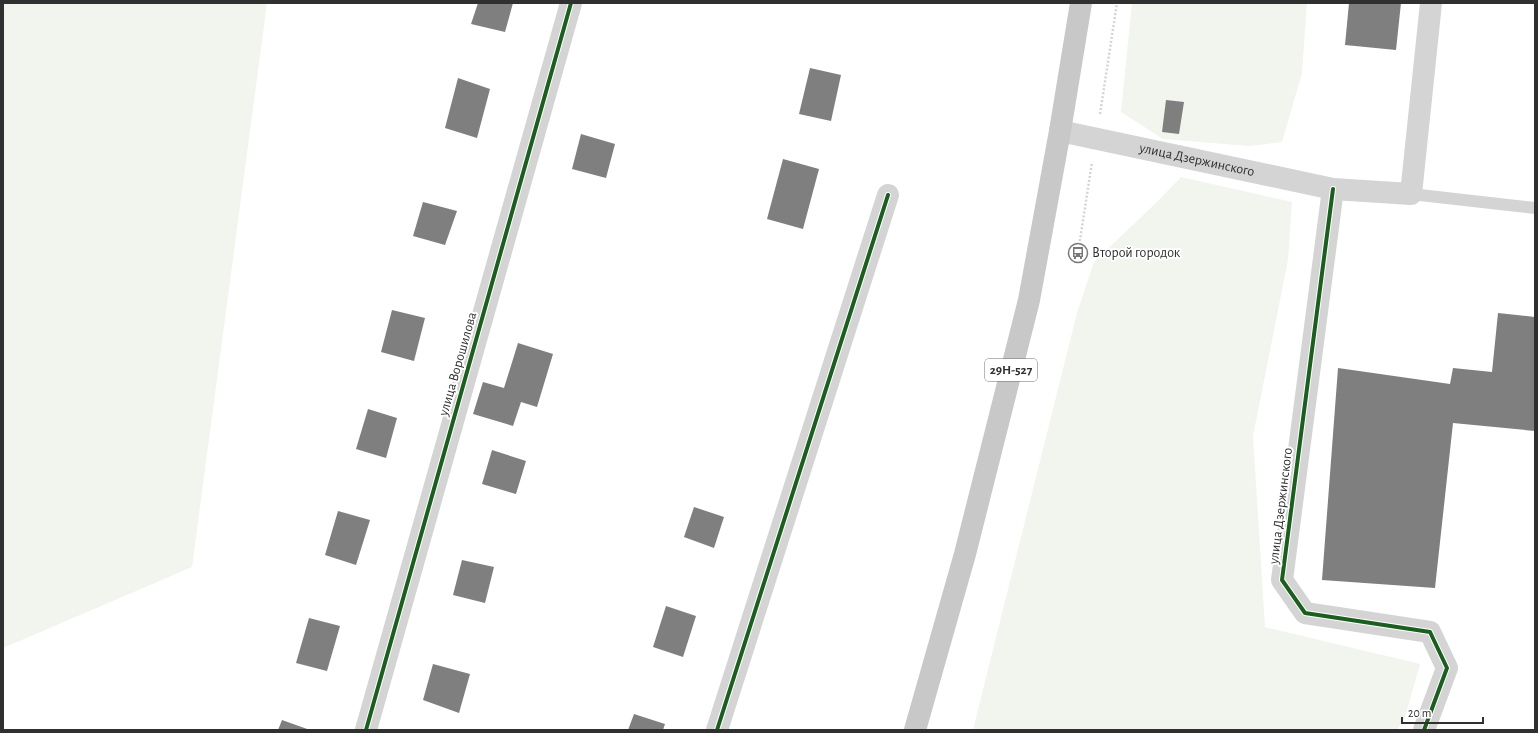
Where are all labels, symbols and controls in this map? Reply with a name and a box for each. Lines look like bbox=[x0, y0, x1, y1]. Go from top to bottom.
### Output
street label: улица Дзержинского bbox=[1137, 141, 1256, 179]
bus stop icon: Второй городок bbox=[1067, 242, 1089, 264]
place label: Второй городок bbox=[1092, 246, 1181, 260]
street label: улица Ворошилова bbox=[436, 310, 480, 418]
road number: 29Н-527 bbox=[985, 359, 1037, 381]
street label: улица Дзержинского bbox=[1267, 447, 1295, 566]
scale bar bbox=[1402, 699, 1483, 725]
text: 20 m bbox=[1408, 707, 1431, 719]

